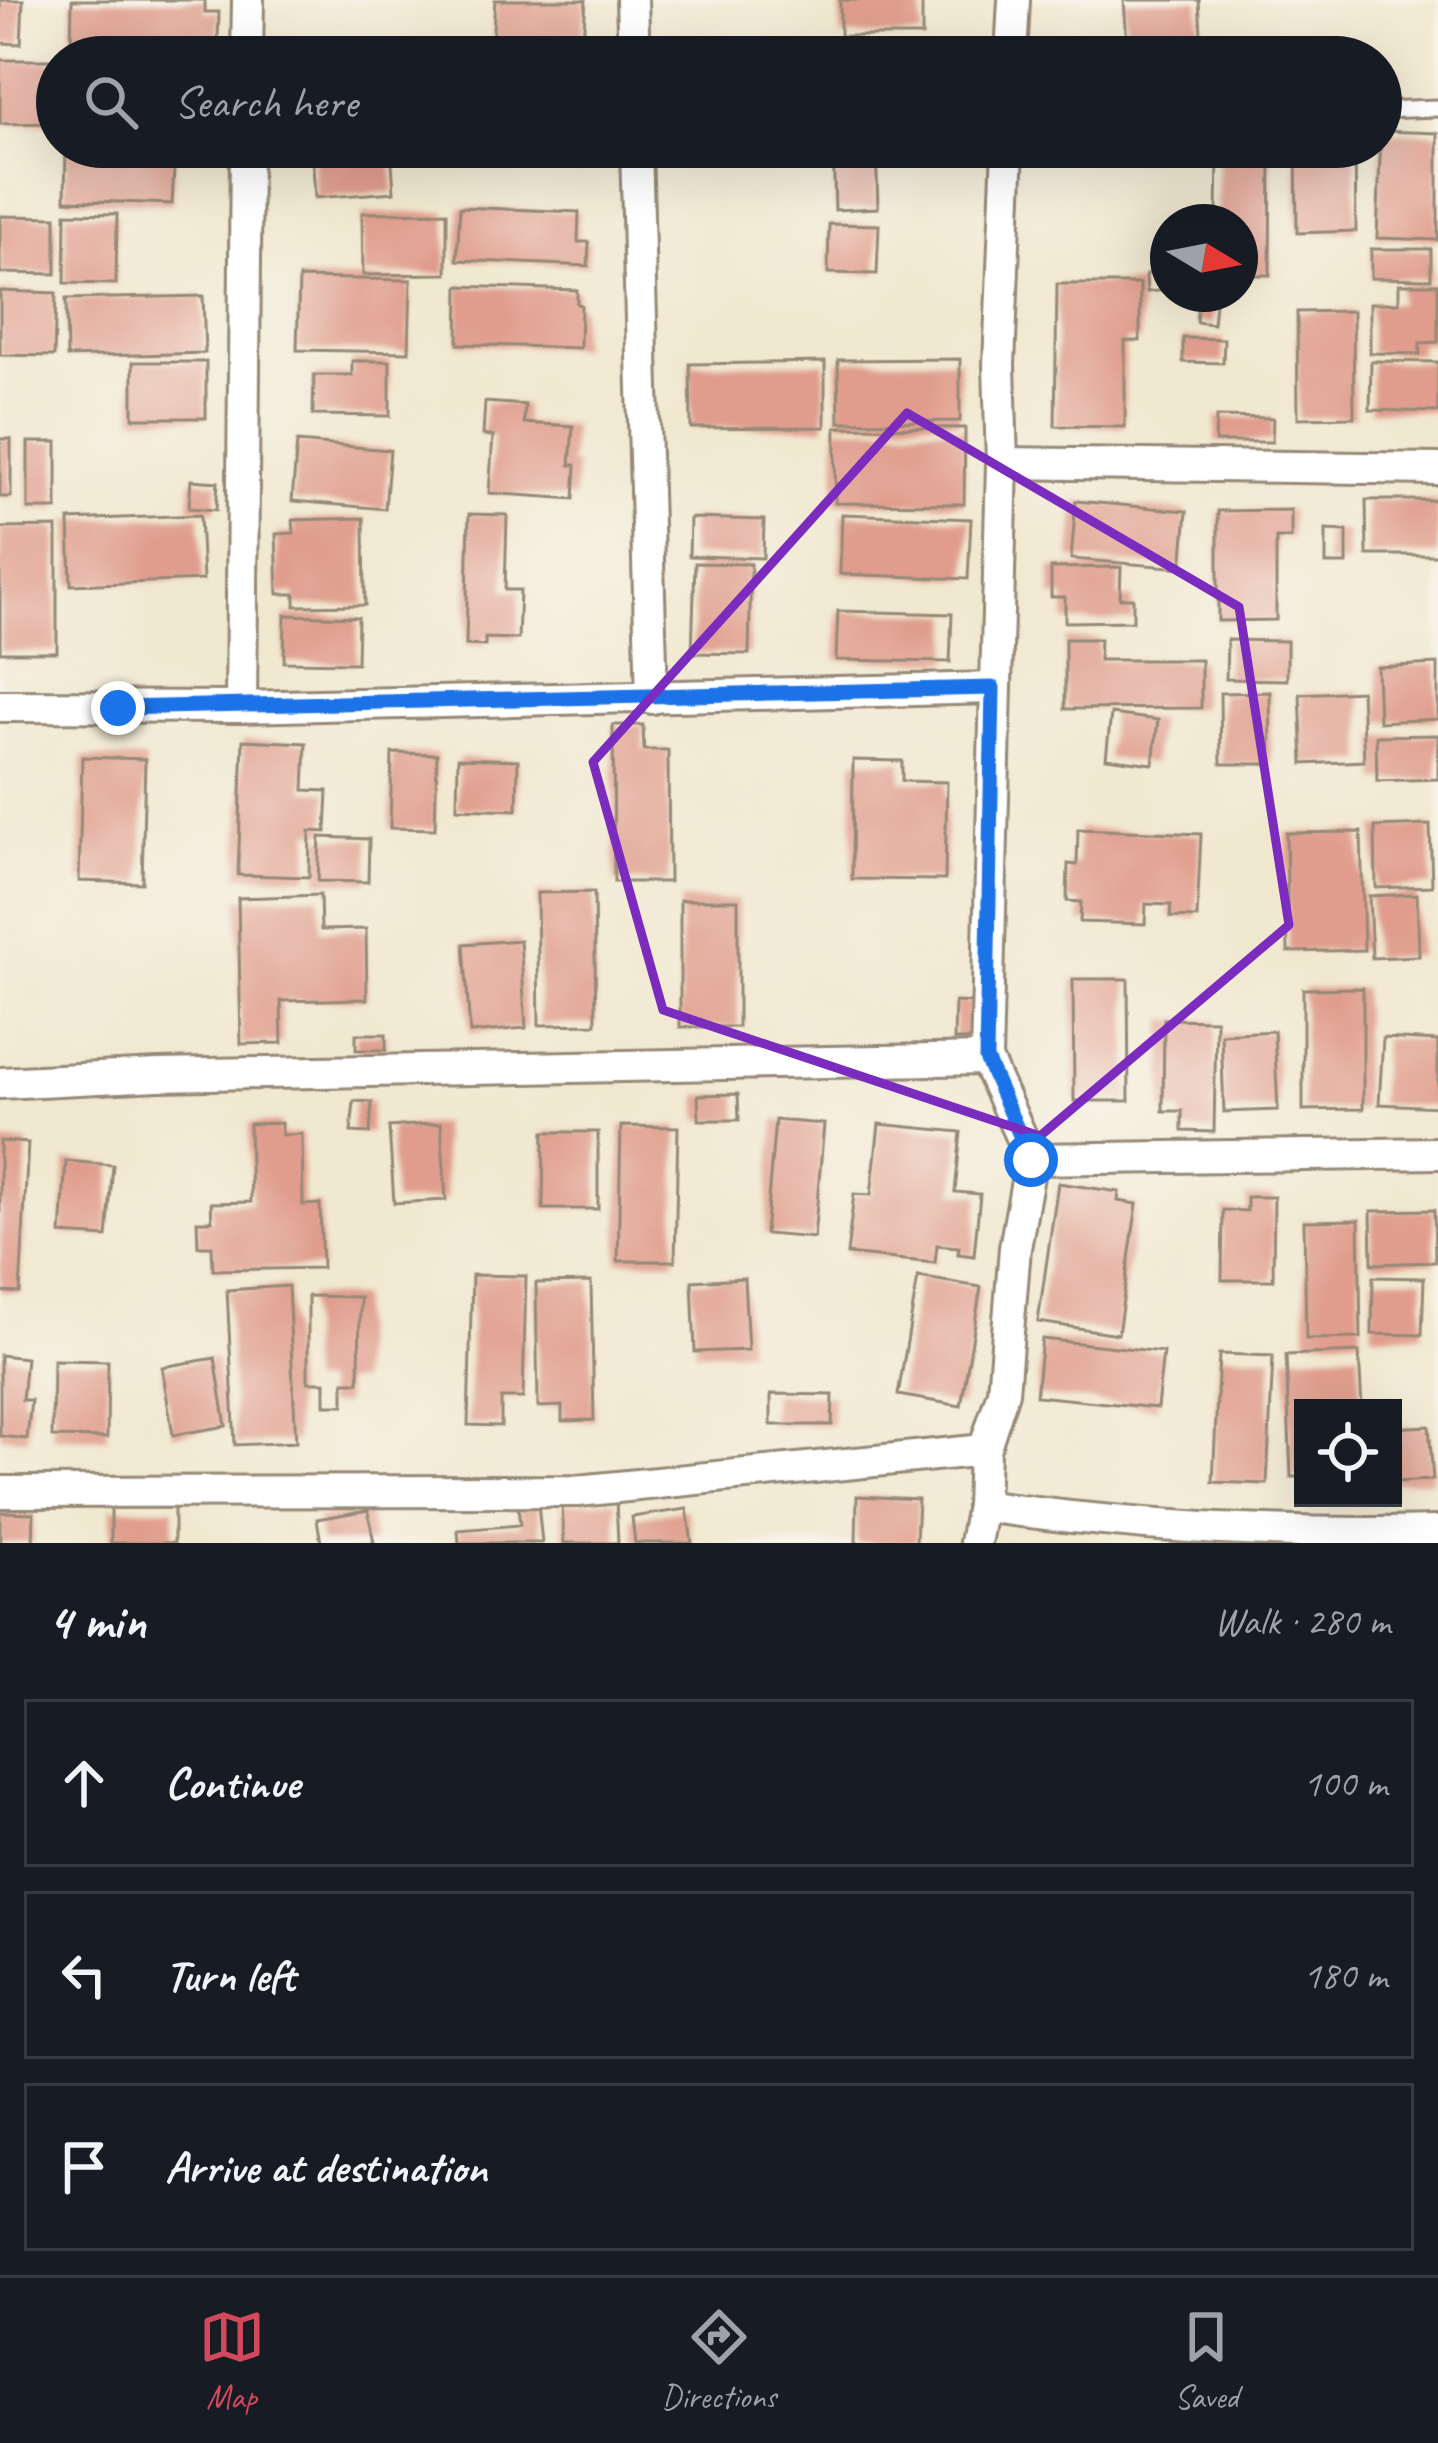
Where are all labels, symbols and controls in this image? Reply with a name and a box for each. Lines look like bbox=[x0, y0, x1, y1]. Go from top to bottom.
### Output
search box bbox=[36, 36, 1402, 168]
icon: search bbox=[78, 69, 144, 135]
text: Search here bbox=[174, 74, 357, 131]
north arrow bbox=[1150, 204, 1258, 312]
route end bbox=[91, 681, 145, 735]
route start bbox=[1004, 1133, 1058, 1187]
map controls bbox=[1294, 1399, 1402, 1507]
button: locate bbox=[1294, 1399, 1402, 1507]
text: 4 min bbox=[48, 1589, 146, 1653]
text: Walk · 280 m bbox=[1214, 1597, 1390, 1646]
icon: ahead bbox=[51, 1750, 117, 1816]
text: Continue bbox=[165, 1755, 299, 1812]
text: 100 m bbox=[1303, 1759, 1387, 1808]
icon: left bbox=[51, 1942, 117, 2008]
text: Turn left bbox=[165, 1947, 295, 2004]
text: 180 m bbox=[1303, 1951, 1387, 2000]
icon: arrive bbox=[51, 2134, 117, 2200]
text: Arrive at destination bbox=[165, 2139, 487, 2196]
tab: Map bbox=[199, 2304, 265, 2418]
tab: Directions bbox=[662, 2304, 776, 2418]
tab: Saved bbox=[1173, 2304, 1239, 2418]

